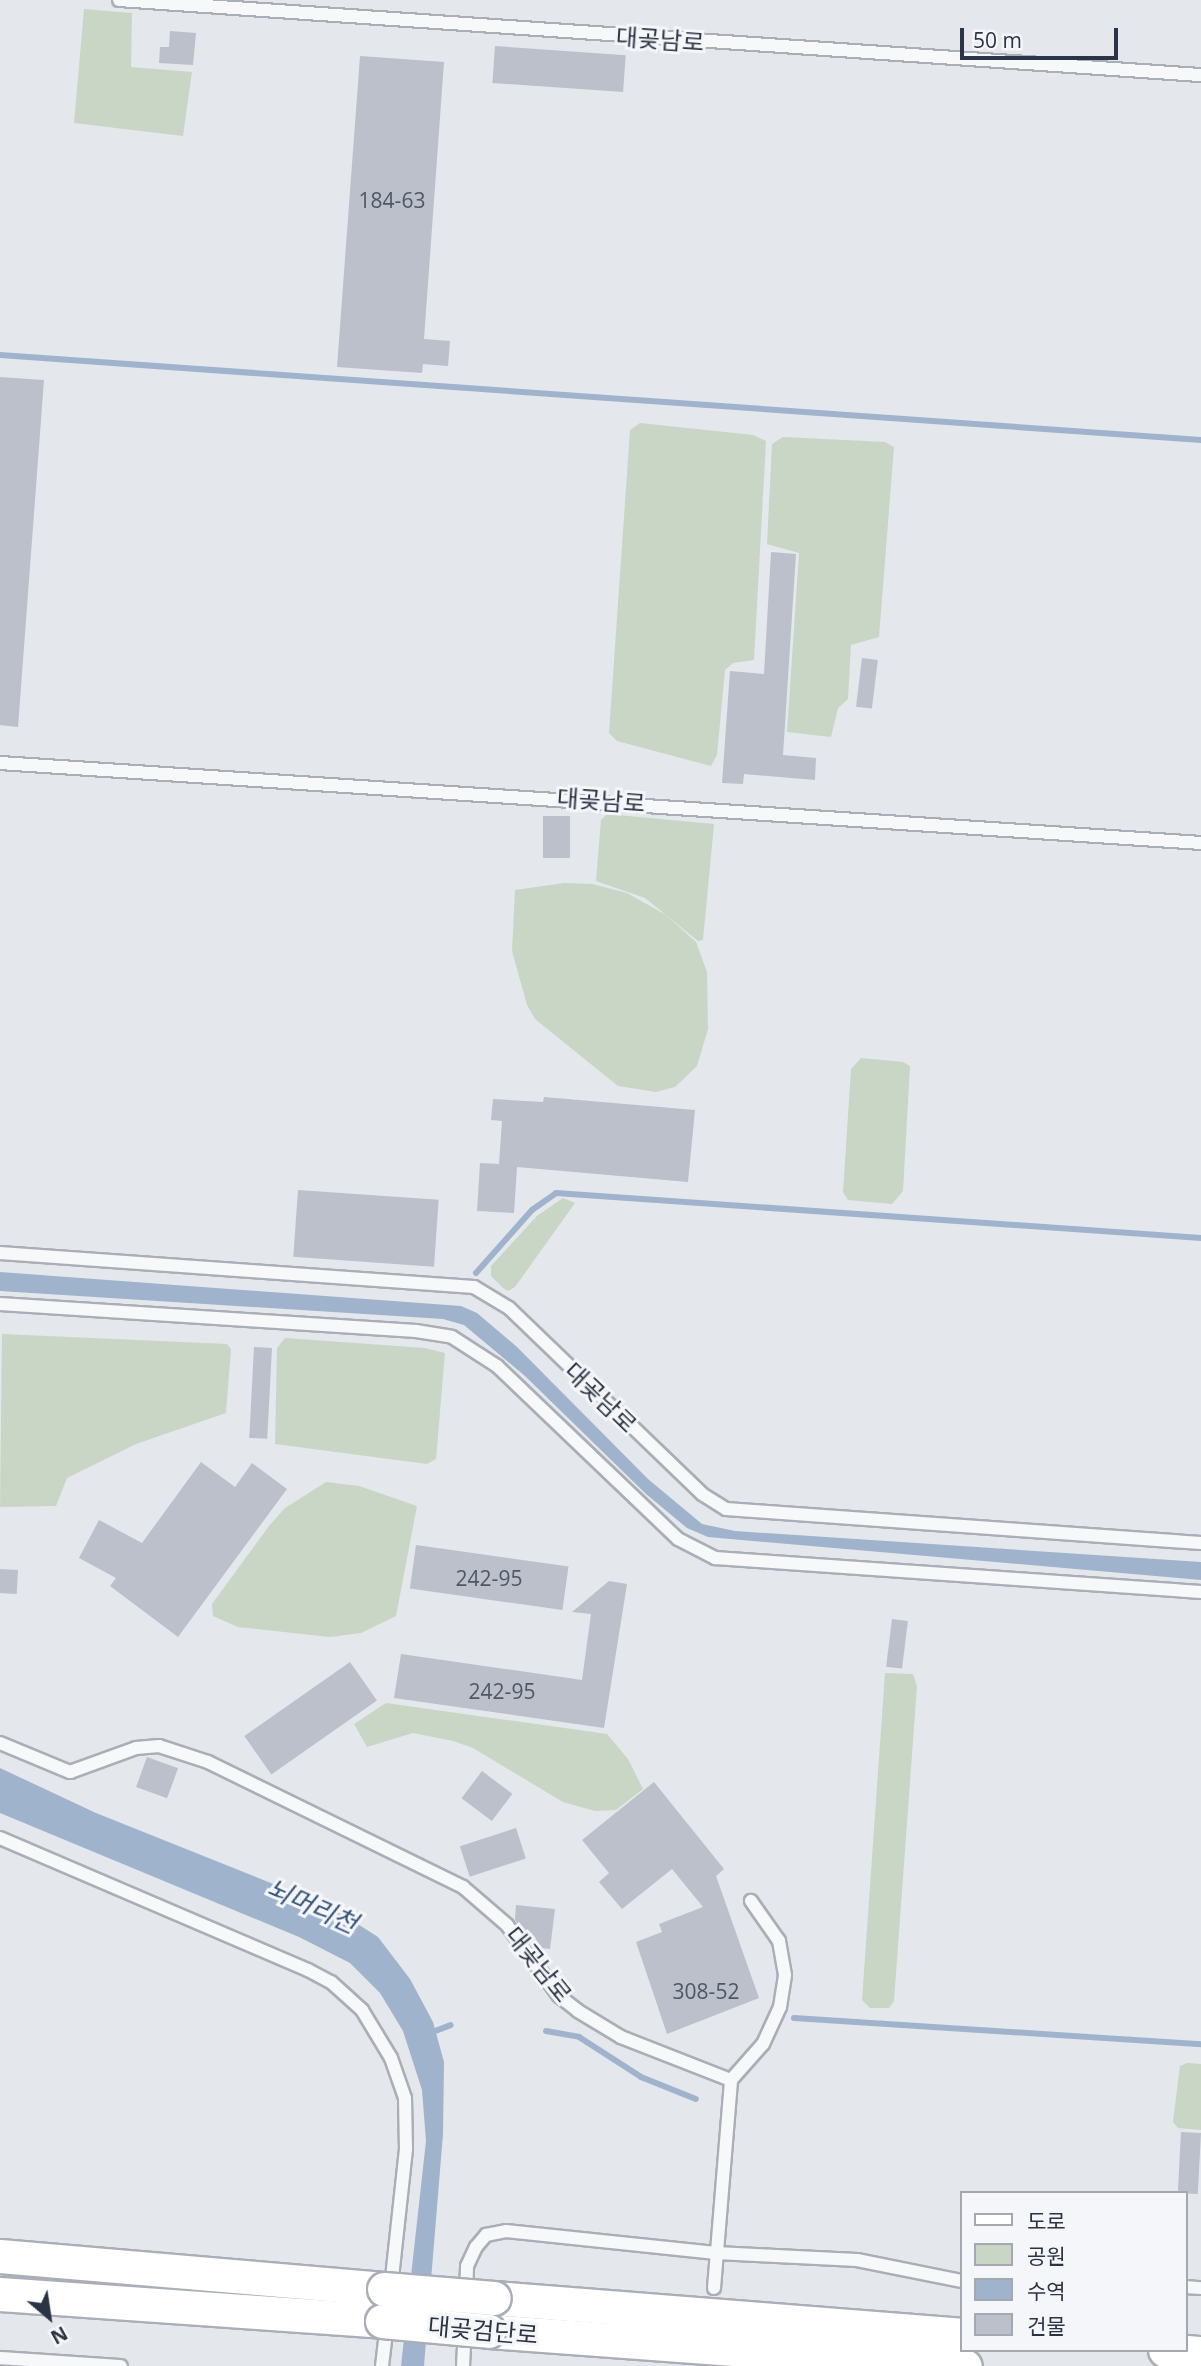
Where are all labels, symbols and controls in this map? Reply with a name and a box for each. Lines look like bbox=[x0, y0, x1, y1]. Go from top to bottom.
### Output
scale bar bbox=[963, 14, 1120, 58]
street label: 대곶남로 bbox=[615, 22, 705, 56]
text: 50 m bbox=[973, 26, 1022, 54]
house number: 184-63 bbox=[359, 187, 425, 213]
street label: 대곶남로 bbox=[556, 783, 646, 817]
street label: 대곶남로 bbox=[559, 1356, 643, 1438]
house number: 242-95 bbox=[456, 1565, 522, 1591]
house number: 242-95 bbox=[469, 1678, 535, 1704]
water label: 뇌머리천 bbox=[262, 1872, 362, 1940]
street label: 대곶남로 bbox=[500, 1921, 578, 2007]
house number: 308-52 bbox=[673, 1978, 739, 2004]
legend bbox=[960, 2191, 1187, 2352]
text: 도로 bbox=[1027, 2207, 1066, 2235]
text: 공원 bbox=[1027, 2242, 1066, 2270]
text: 수역 bbox=[1027, 2277, 1066, 2305]
north arrow bbox=[14, 2282, 84, 2352]
street label: 대곶검단로 bbox=[427, 2311, 539, 2349]
text: 건물 bbox=[1027, 2312, 1066, 2340]
text: N bbox=[46, 2320, 72, 2350]

